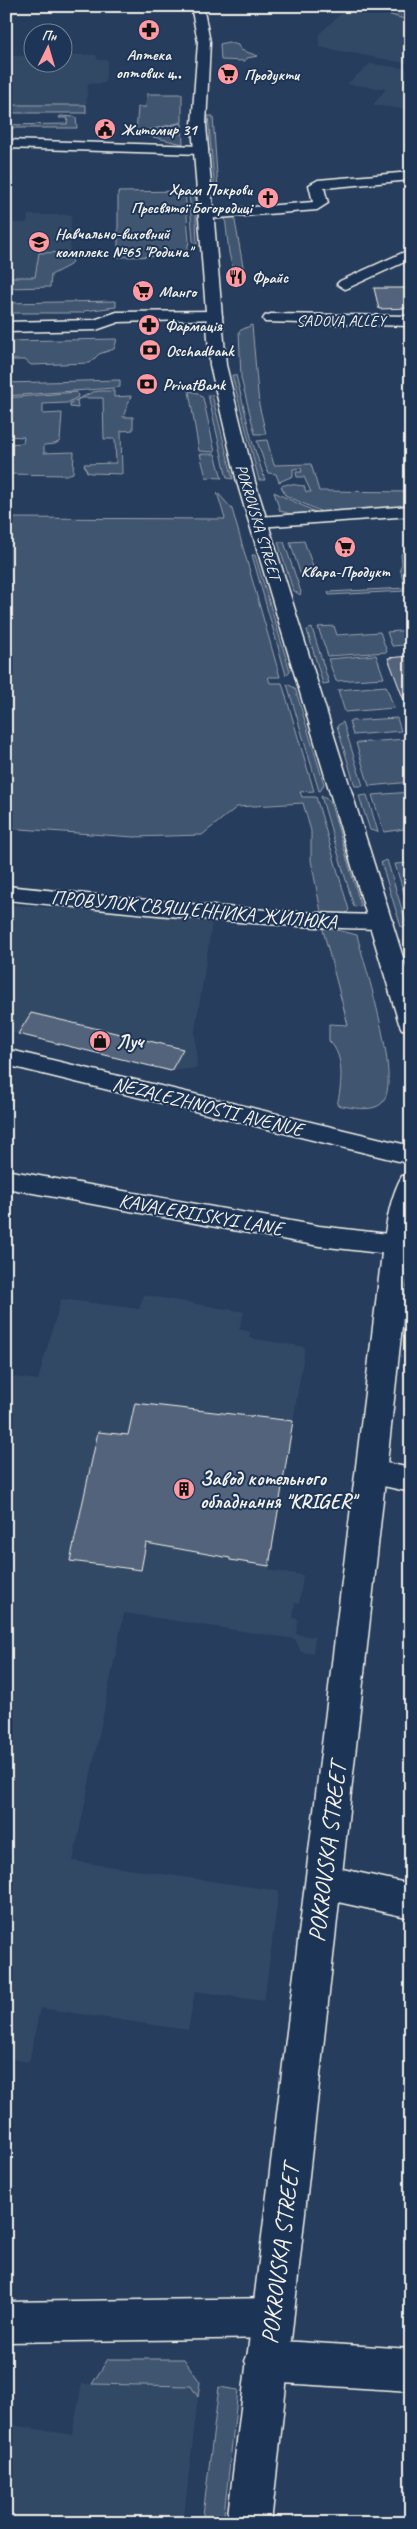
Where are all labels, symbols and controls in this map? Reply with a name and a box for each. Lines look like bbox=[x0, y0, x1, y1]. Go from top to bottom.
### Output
pharmacy icon: Аптека оптових ц‥ bbox=[137, 18, 161, 42]
north arrow bbox=[22, 22, 72, 72]
text: Пн bbox=[41, 26, 58, 45]
place label: Аптека оптових ц‥ bbox=[116, 45, 182, 83]
supermarket icon: Продукти bbox=[216, 62, 240, 86]
place label: Продукти bbox=[244, 65, 301, 85]
public building icon: Житомир 31 bbox=[93, 117, 117, 141]
place label: Житомир 31 bbox=[121, 120, 198, 140]
place label: Храм Покрови Пресвятої Богородиці bbox=[131, 180, 254, 218]
church icon: Храм Покрови Пресвятої Богородиці bbox=[256, 186, 280, 210]
place label: Навчально-виховний комплекс №65 "Родина" bbox=[55, 224, 196, 262]
school or university icon: Навчально-виховний комплекс №65 "Родина" bbox=[27, 230, 51, 254]
restaurant icon: Фрайс bbox=[224, 265, 248, 289]
place label: Фрайс bbox=[252, 268, 289, 288]
supermarket icon: Манго bbox=[131, 279, 155, 303]
place label: Манго bbox=[159, 282, 198, 302]
street label: SADOVA ALLEY bbox=[296, 311, 388, 331]
pharmacy icon: Фармація bbox=[137, 313, 161, 337]
place label: Фармація bbox=[165, 316, 223, 336]
bank icon: Oschadbank bbox=[138, 338, 162, 362]
place label: Oschadbank bbox=[166, 341, 236, 361]
bank icon: PrivatBank bbox=[135, 372, 159, 396]
place label: PrivatBank bbox=[163, 375, 227, 395]
street label: POKROVSKA STREET bbox=[231, 462, 286, 586]
supermarket icon: Квара-Продукт bbox=[333, 535, 357, 559]
place label: Квара-Продукт bbox=[301, 562, 391, 582]
street label: ПРОВУЛОК СВЯЩЕННИКА ЖИЛЮКА bbox=[50, 885, 339, 935]
shop icon: Луч bbox=[88, 1029, 112, 1053]
place label: Луч bbox=[116, 1029, 145, 1054]
street label: NEZALEZHNOSTI AVENUE bbox=[110, 1071, 309, 1143]
street label: KAVALERIISKYI LANE bbox=[117, 1188, 288, 1242]
place label: Завод котельного обладнання "KRIGER" bbox=[200, 1466, 360, 1514]
building icon: Завод котельного обладнання "KRIGER" bbox=[172, 1477, 196, 1501]
street label: POKROVSKA STREET bbox=[301, 1756, 354, 1944]
street label: POKROVSKA STREET bbox=[254, 2158, 307, 2346]

